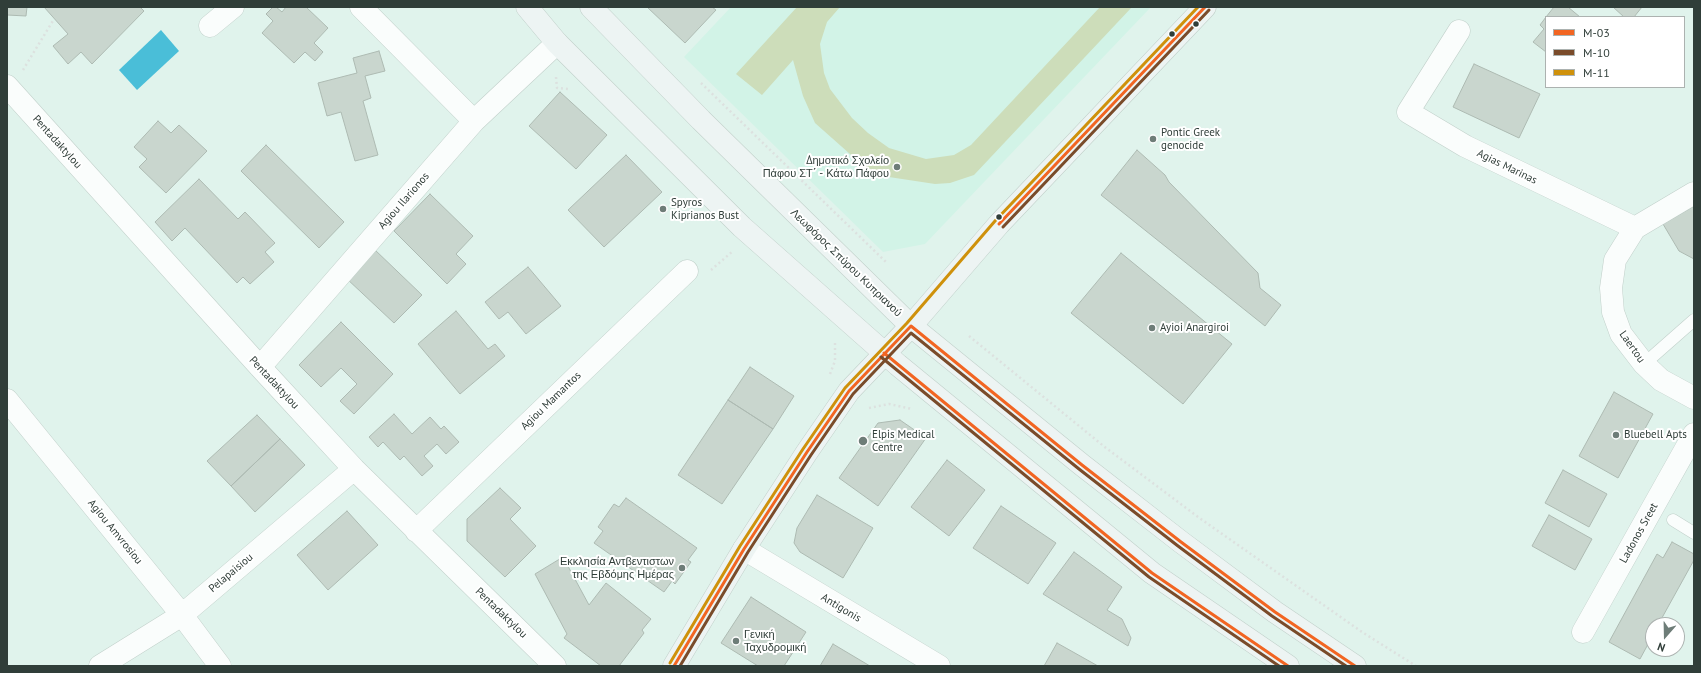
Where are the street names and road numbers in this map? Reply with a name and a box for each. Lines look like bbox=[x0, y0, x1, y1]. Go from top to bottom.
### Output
street label: Pentadaktylou bbox=[30, 113, 84, 171]
street label: Agias Marinas bbox=[1475, 147, 1539, 187]
street label: Agiou Ilarionos bbox=[376, 170, 432, 232]
street label: Λεωφόρος Σπύρου Κυπριανού bbox=[788, 206, 904, 320]
street label: Laertou bbox=[1616, 328, 1648, 366]
street label: Pentadaktylou bbox=[246, 354, 302, 412]
street label: Agiou Mamantos bbox=[518, 369, 584, 433]
street label: Agiou Amvrosiou bbox=[85, 497, 145, 567]
street label: Ladonos Sreet bbox=[1617, 501, 1661, 565]
street label: Pelapaisiou bbox=[206, 551, 256, 595]
street label: Pentadaktylou bbox=[472, 585, 530, 641]
street label: Antigonis bbox=[819, 591, 863, 625]

